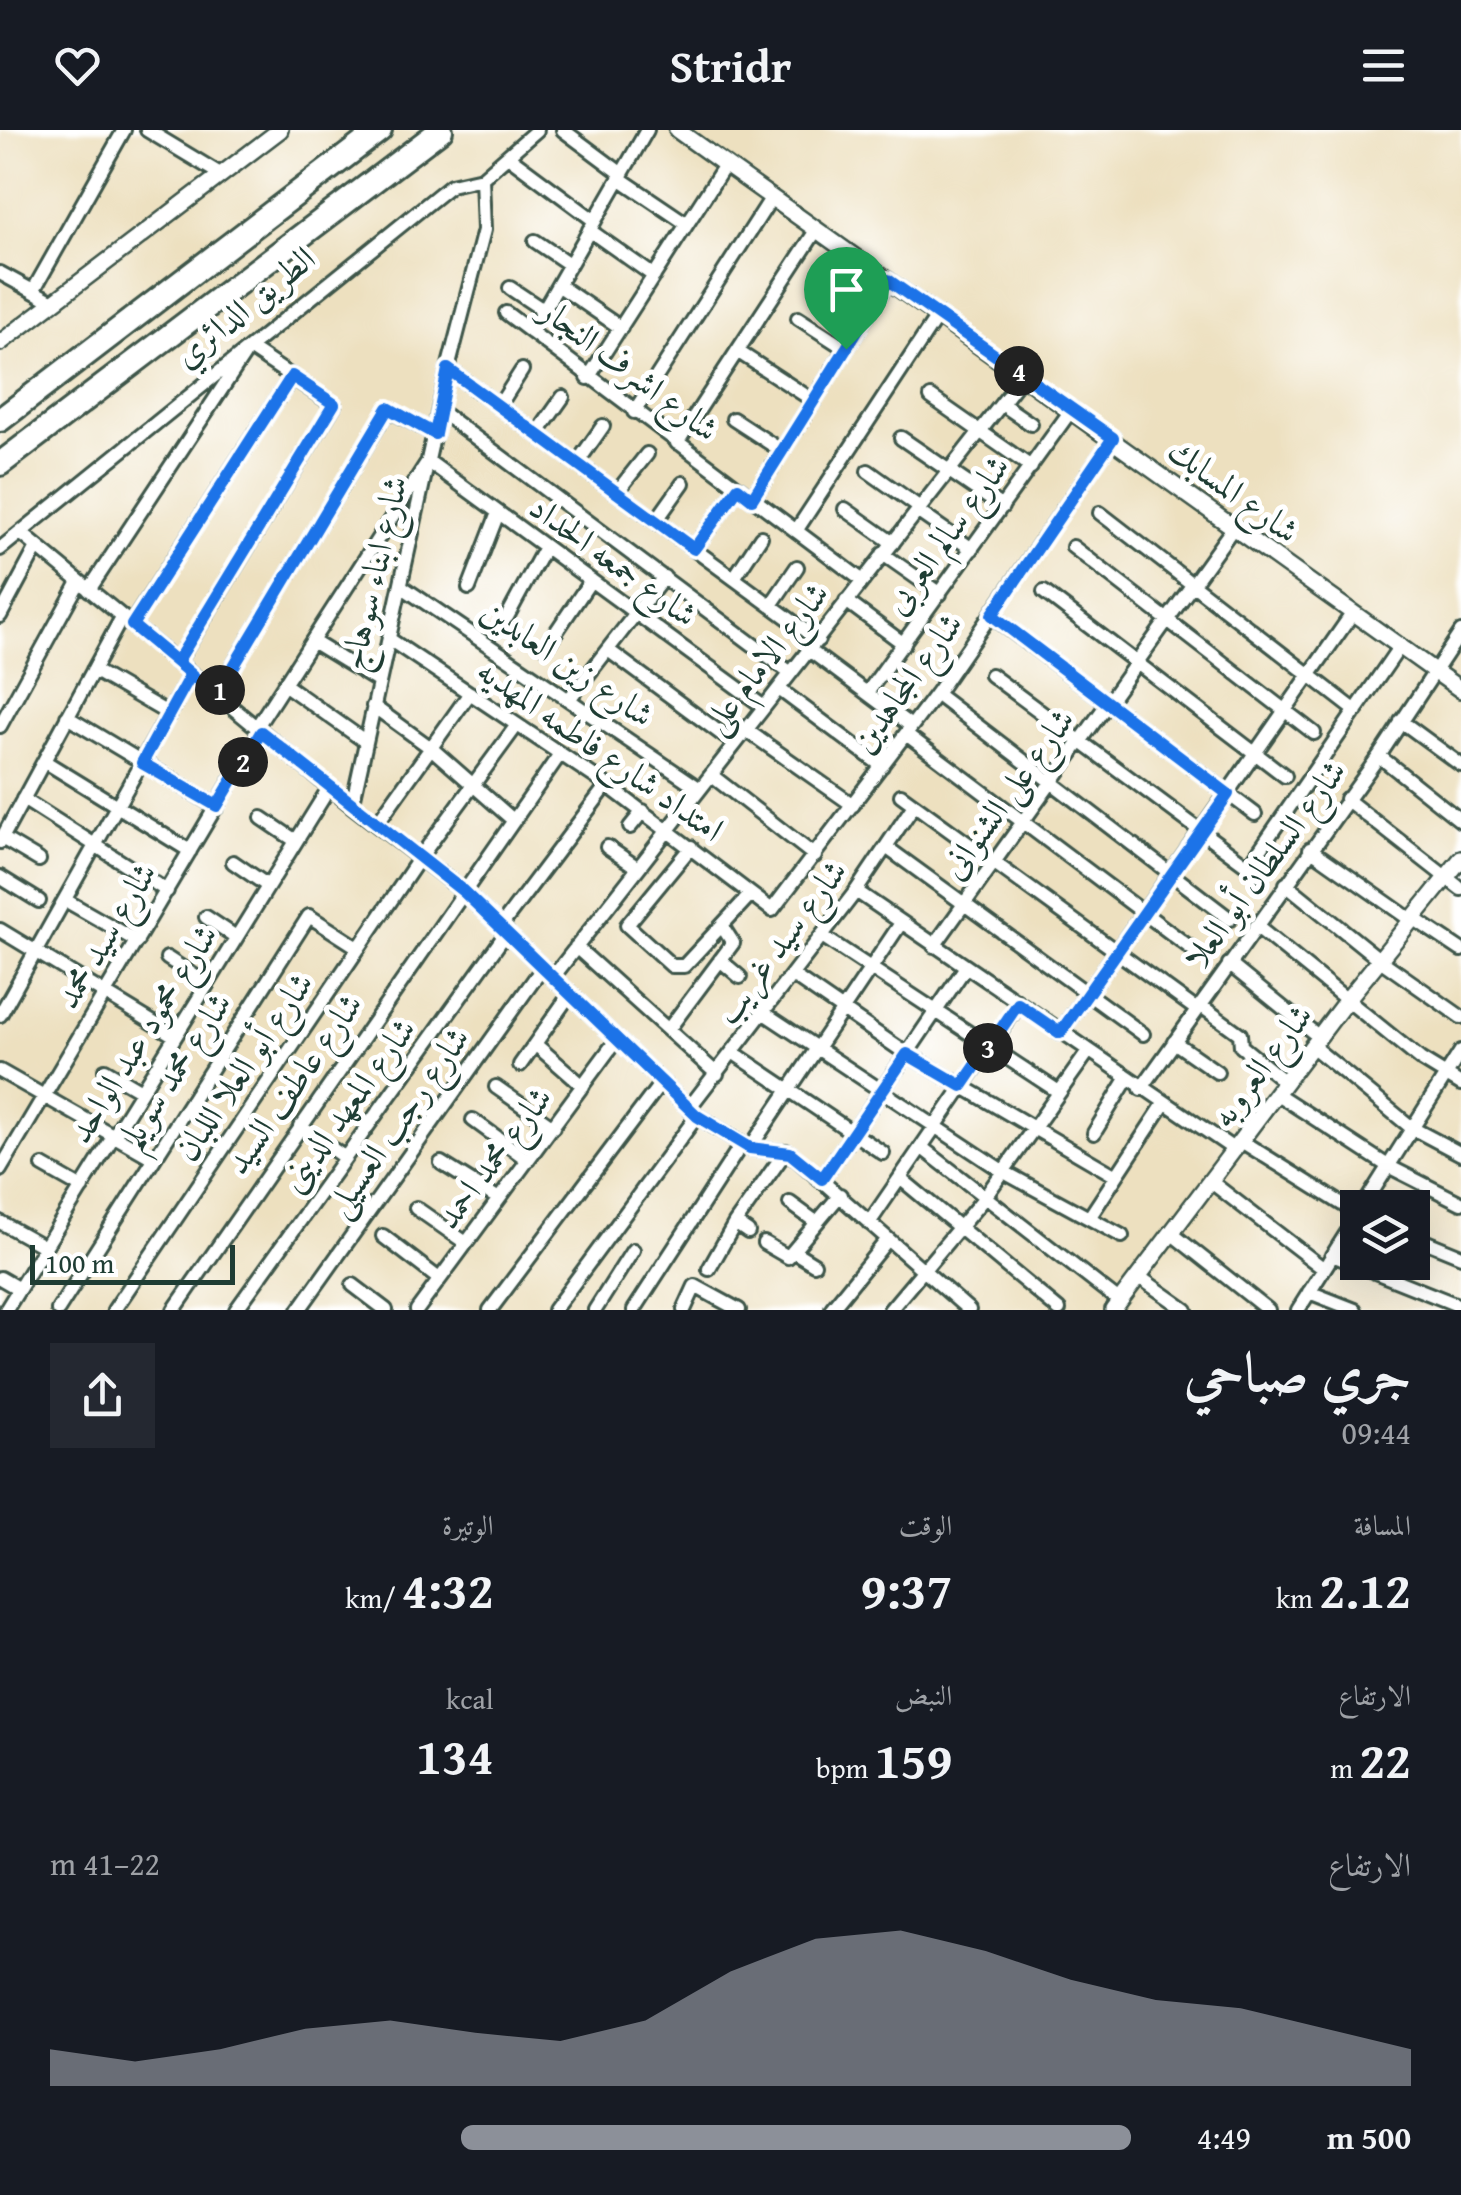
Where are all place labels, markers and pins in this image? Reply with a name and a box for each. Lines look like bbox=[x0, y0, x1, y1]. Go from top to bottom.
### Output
pin bbox=[804, 247, 889, 350]
pin: 4 bbox=[994, 346, 1044, 396]
pin: 1 bbox=[195, 665, 245, 715]
pin: 2 bbox=[218, 737, 268, 787]
pin: 3 bbox=[963, 1023, 1013, 1073]

